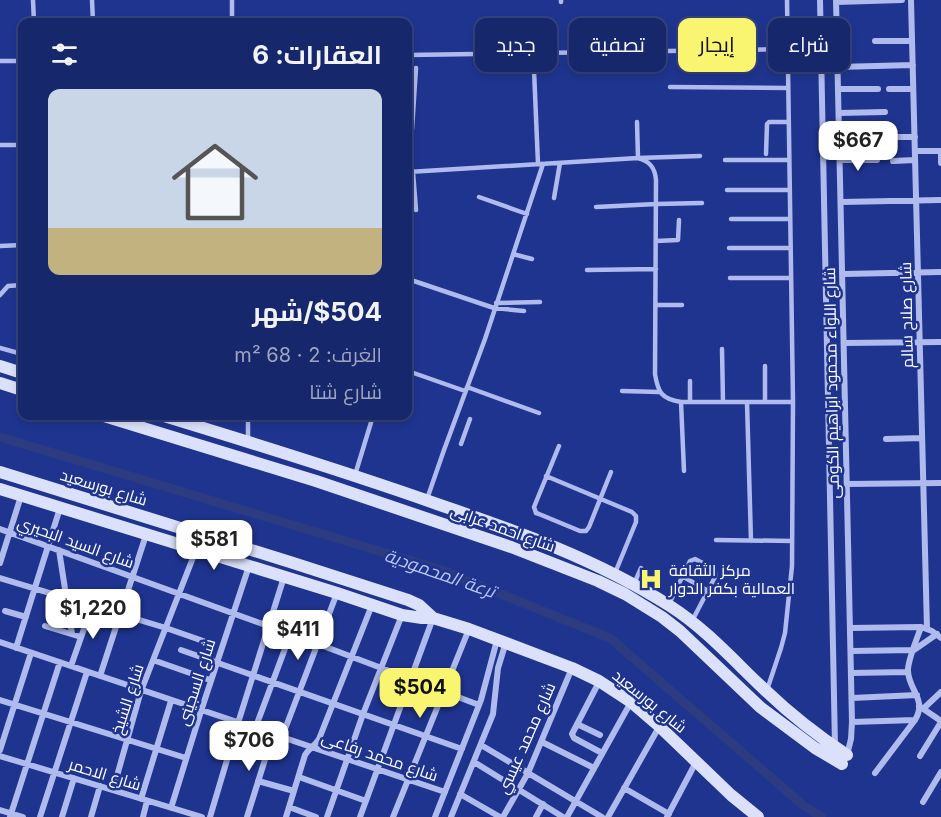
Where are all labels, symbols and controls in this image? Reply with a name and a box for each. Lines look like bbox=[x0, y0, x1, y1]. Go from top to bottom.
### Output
chip: جديد bbox=[475, 18, 557, 72]
chip: تصفية bbox=[569, 18, 666, 72]
chip: إيجار bbox=[678, 18, 756, 72]
chip: شراء bbox=[768, 18, 850, 72]
icon: filters bbox=[48, 38, 81, 71]
text: العقارات: 6 bbox=[252, 39, 382, 70]
pin: $667 bbox=[822, 121, 894, 172]
icon: home bbox=[161, 128, 269, 236]
text: $667 bbox=[833, 128, 883, 152]
street label: شارع صلاح سالم bbox=[895, 262, 919, 368]
street label: شارع اللواء محمود ابراهيم الكومى bbox=[819, 267, 845, 499]
text: $504/شهر bbox=[252, 296, 382, 327]
text: الغرف: 2 · 68 m² bbox=[234, 343, 382, 367]
text: شارع شتا bbox=[309, 380, 382, 404]
street label: شارع بورسعيد bbox=[58, 464, 150, 512]
street label: شارع احمد عرابى bbox=[447, 500, 558, 558]
street label: شارع السيد البحيري bbox=[14, 512, 137, 576]
pin: $581 bbox=[178, 520, 250, 571]
text: $581 bbox=[190, 527, 238, 551]
water label: ترعة المحمودية bbox=[382, 544, 501, 603]
place label: مركز الثقافة العمالية بكفر الدوار bbox=[668, 560, 795, 598]
hospital icon: مركز الثقافة العمالية بكفر الدوار bbox=[638, 566, 664, 592]
pin: $1,220 bbox=[44, 589, 142, 640]
text: $1,220 bbox=[59, 596, 127, 620]
pin: $411 bbox=[262, 610, 334, 661]
text: $411 bbox=[276, 617, 320, 641]
street label: شارع السجينى bbox=[173, 636, 221, 729]
street label: شارع الشيخ bbox=[106, 661, 150, 737]
street label: شارع بورسعيد bbox=[608, 665, 691, 739]
pin: $504 bbox=[384, 668, 456, 719]
text: $504 bbox=[394, 675, 446, 699]
street label: شارع محمد عيسي bbox=[492, 679, 562, 798]
pin: $706 bbox=[213, 721, 285, 772]
street label: شارع محمد رفاعى bbox=[319, 727, 441, 787]
text: $706 bbox=[224, 728, 274, 752]
street label: شارع الاحمر bbox=[65, 753, 144, 796]

